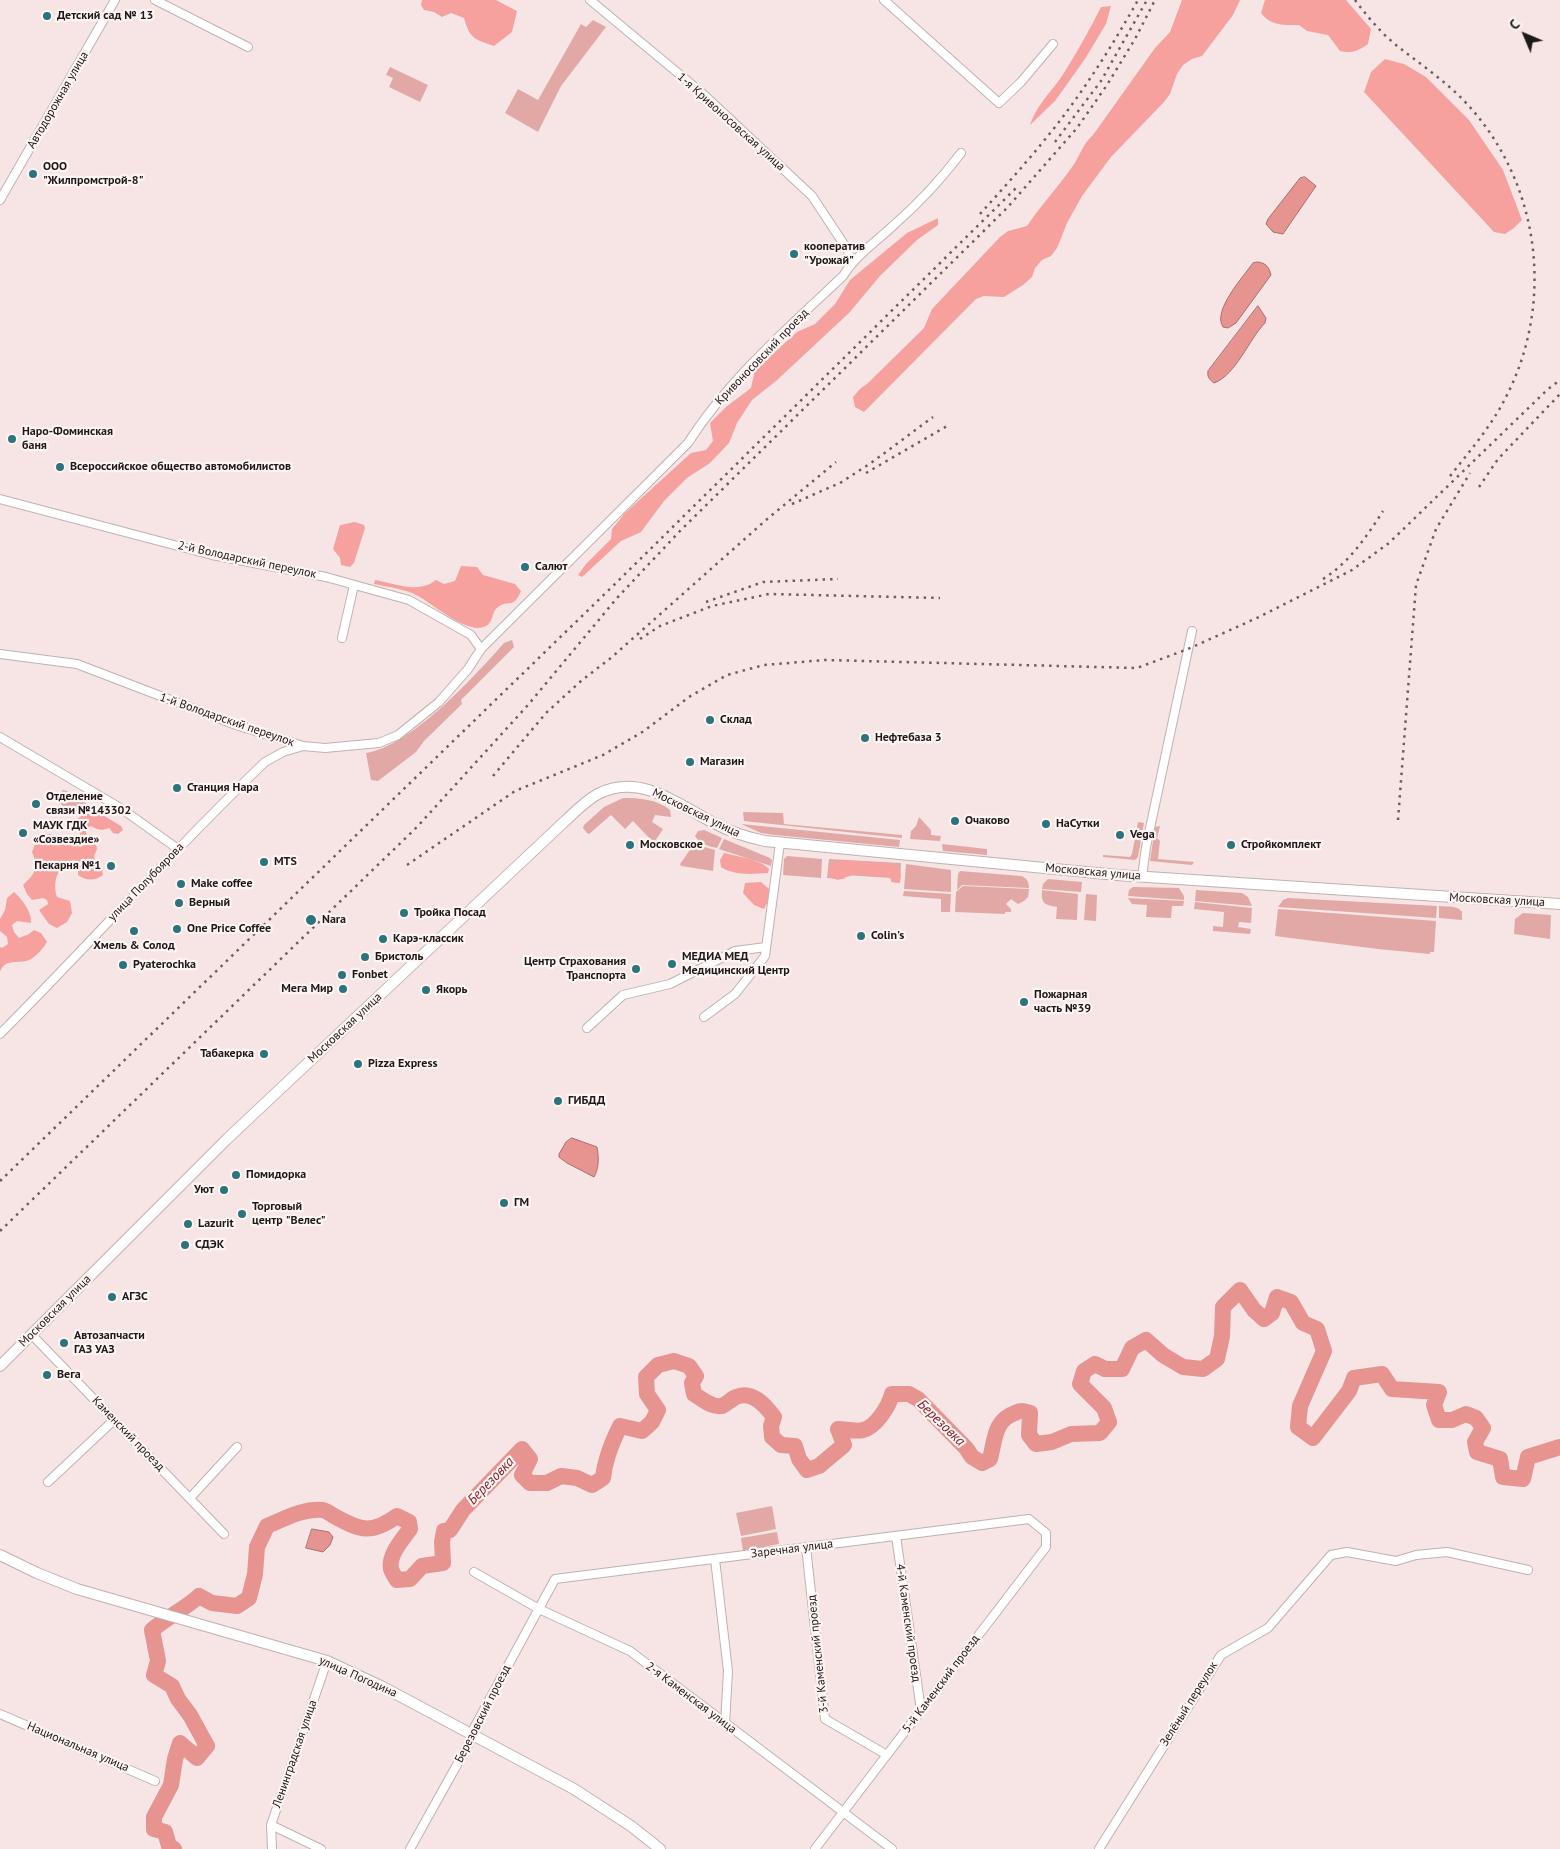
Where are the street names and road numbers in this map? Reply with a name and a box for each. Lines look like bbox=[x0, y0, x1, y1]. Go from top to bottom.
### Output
street label: Автодорожная улица bbox=[24, 49, 92, 151]
street label: 1-я Кривоносовская улица bbox=[674, 70, 788, 174]
street label: Кривоносовский проезд bbox=[712, 306, 812, 408]
street label: 2-й Володарский переулок bbox=[176, 538, 318, 582]
street label: 1-й Володарский переулок bbox=[158, 690, 296, 750]
street label: Московская улица bbox=[650, 786, 742, 840]
street label: улица Полубоярова bbox=[105, 840, 187, 924]
street label: Московская улица bbox=[1045, 861, 1141, 883]
street label: Московская улица bbox=[1449, 890, 1545, 910]
street label: Московская улица bbox=[305, 990, 385, 1066]
street label: Московская улица bbox=[16, 1272, 94, 1350]
street label: Каменский проезд bbox=[89, 1394, 167, 1474]
street label: Заречная улица bbox=[750, 1537, 834, 1561]
street label: 4-й Каменский проезд bbox=[893, 1563, 923, 1683]
street label: 3-й Каменский проезд bbox=[805, 1594, 831, 1714]
street label: 5-й Каменский проезд bbox=[899, 1632, 983, 1736]
street label: улица Погодина bbox=[317, 1653, 399, 1701]
street label: 2-я Каменская улица bbox=[643, 1659, 739, 1737]
street label: Зелёный переулок bbox=[1157, 1659, 1221, 1749]
street label: Березовский проезд bbox=[452, 1663, 514, 1765]
street label: Ленинградская улица bbox=[270, 1698, 320, 1810]
street label: Национальная улица bbox=[25, 1719, 131, 1775]

